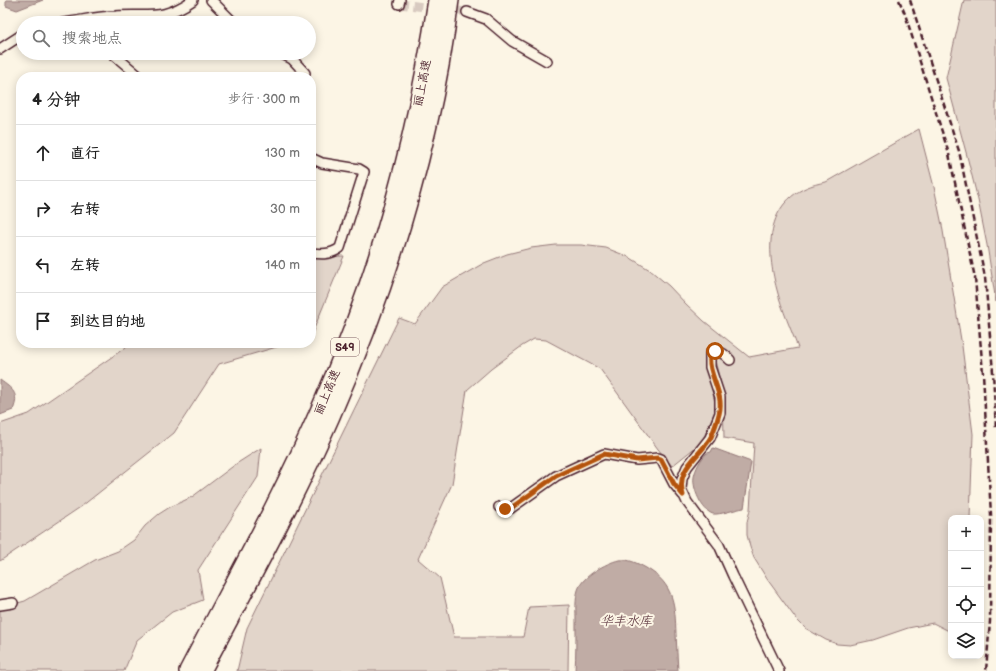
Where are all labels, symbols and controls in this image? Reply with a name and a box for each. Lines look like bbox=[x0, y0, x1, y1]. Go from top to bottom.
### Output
search box bbox=[16, 16, 316, 60]
icon: search bbox=[30, 27, 52, 49]
text: 搜索地点 bbox=[62, 29, 122, 48]
street label: 丽上高速 bbox=[411, 58, 434, 108]
text: 4 分钟 bbox=[32, 90, 81, 110]
text: 步行 · 300 m bbox=[228, 91, 300, 107]
icon: ahead bbox=[32, 142, 54, 164]
text: 直行 bbox=[70, 144, 100, 163]
text: 130 m bbox=[265, 145, 300, 161]
icon: right bbox=[32, 198, 54, 220]
text: 右转 bbox=[70, 200, 100, 219]
text: 30 m bbox=[270, 201, 300, 217]
icon: left bbox=[32, 254, 54, 276]
text: 左转 bbox=[70, 256, 100, 275]
text: 140 m bbox=[265, 257, 300, 273]
icon: arrive bbox=[32, 310, 54, 332]
text: 到达目的地 bbox=[70, 312, 145, 331]
road number: S49 bbox=[331, 338, 359, 356]
route start bbox=[706, 342, 724, 360]
street label: 丽上高速 bbox=[311, 367, 344, 417]
route end bbox=[496, 500, 514, 518]
map controls bbox=[948, 515, 984, 659]
button: + bbox=[948, 515, 984, 551]
button: − bbox=[948, 551, 984, 587]
button: locate bbox=[948, 587, 984, 623]
water label: 华丰水库 bbox=[600, 613, 653, 629]
button: layers bbox=[948, 623, 984, 659]

